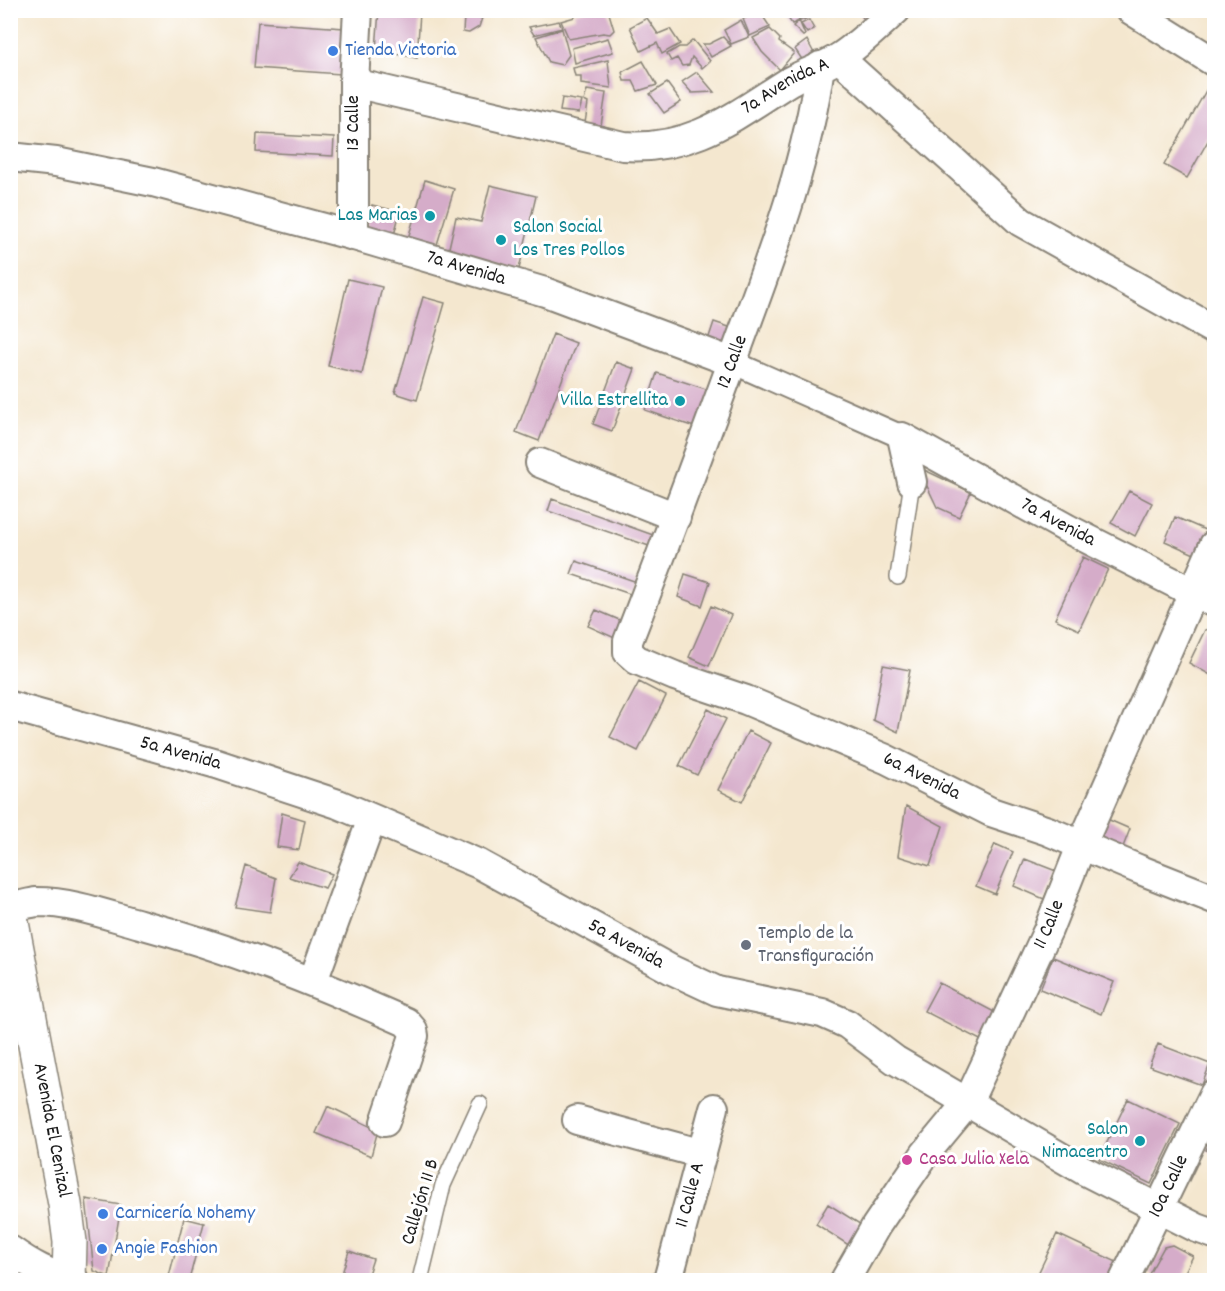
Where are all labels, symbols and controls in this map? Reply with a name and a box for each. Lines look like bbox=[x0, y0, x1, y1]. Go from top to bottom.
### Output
place label: Tienda Victoria bbox=[345, 37, 457, 65]
marker: Tienda Victoria bbox=[326, 44, 340, 58]
street label: 7a Avenida A bbox=[736, 51, 834, 122]
street label: 13 Calle bbox=[340, 95, 368, 151]
place label: Las Marias bbox=[337, 202, 418, 230]
marker: Las Marias bbox=[423, 209, 437, 223]
place label: Salon Social Los Tres Pollos bbox=[513, 214, 625, 265]
marker: Salon Social Los Tres Pollos bbox=[494, 233, 508, 247]
street label: 7a Avenida bbox=[423, 244, 509, 294]
street label: 12 Calle bbox=[710, 331, 756, 393]
place label: Villa Estrellita bbox=[560, 387, 669, 415]
marker: Villa Estrellita bbox=[673, 394, 687, 408]
street label: 7a Avenida bbox=[1015, 491, 1101, 555]
street label: 5a Avenida bbox=[137, 729, 225, 779]
street label: 6a Avenida bbox=[878, 746, 966, 808]
street label: 11 Calle bbox=[1027, 896, 1072, 954]
street label: 5a Avenida bbox=[583, 912, 669, 977]
place label: Templo de la Transfiguración bbox=[758, 920, 874, 971]
marker: Templo de la Transfiguración bbox=[739, 938, 753, 952]
street label: Avenida El Cenizal bbox=[25, 1061, 78, 1200]
place label: Salon Nimacentro bbox=[1042, 1116, 1128, 1167]
marker: Salon Nimacentro bbox=[1133, 1134, 1147, 1148]
place label: Casa Julia Xela bbox=[919, 1146, 1030, 1174]
street label: 10a Calle bbox=[1142, 1150, 1197, 1223]
marker: Casa Julia Xela bbox=[900, 1153, 914, 1167]
street label: Callejón 11 B bbox=[395, 1156, 447, 1248]
street label: 11 Calle A bbox=[669, 1159, 713, 1231]
place label: Carnicería Nohemy bbox=[115, 1200, 256, 1228]
marker: Carnicería Nohemy bbox=[96, 1207, 110, 1221]
place label: Angie Fashion bbox=[114, 1235, 218, 1263]
marker: Angie Fashion bbox=[95, 1242, 109, 1256]

